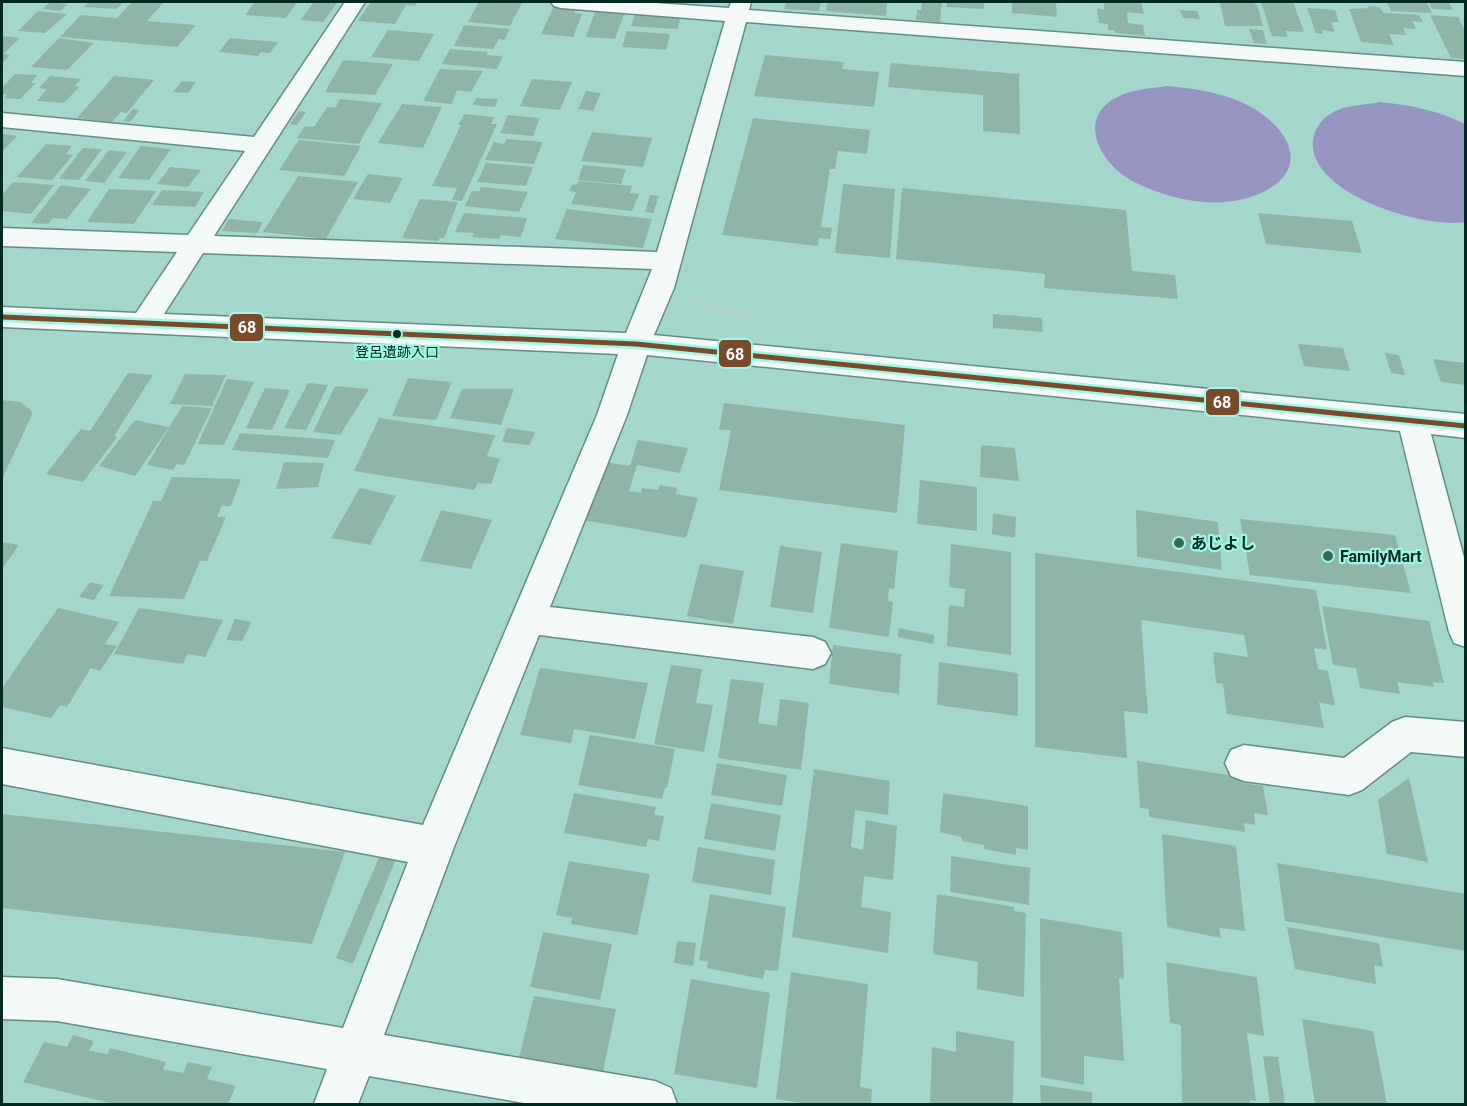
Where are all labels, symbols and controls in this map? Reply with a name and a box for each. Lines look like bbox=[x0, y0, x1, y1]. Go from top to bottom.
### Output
line badge: 68 bbox=[229, 313, 264, 342]
text: 68 bbox=[238, 318, 256, 337]
marker: 登呂遺跡入口 bbox=[391, 328, 403, 340]
line badge: 68 bbox=[718, 339, 752, 368]
place label: 登呂遺跡入口 bbox=[355, 344, 439, 360]
text: 68 bbox=[726, 345, 744, 364]
line badge: 68 bbox=[1205, 388, 1240, 416]
text: 68 bbox=[1213, 393, 1231, 412]
place label: あじよし bbox=[1191, 534, 1255, 553]
marker: あじよし bbox=[1172, 536, 1186, 550]
place label: FamilyMart bbox=[1340, 547, 1422, 566]
marker: FamilyMart bbox=[1321, 549, 1335, 563]

